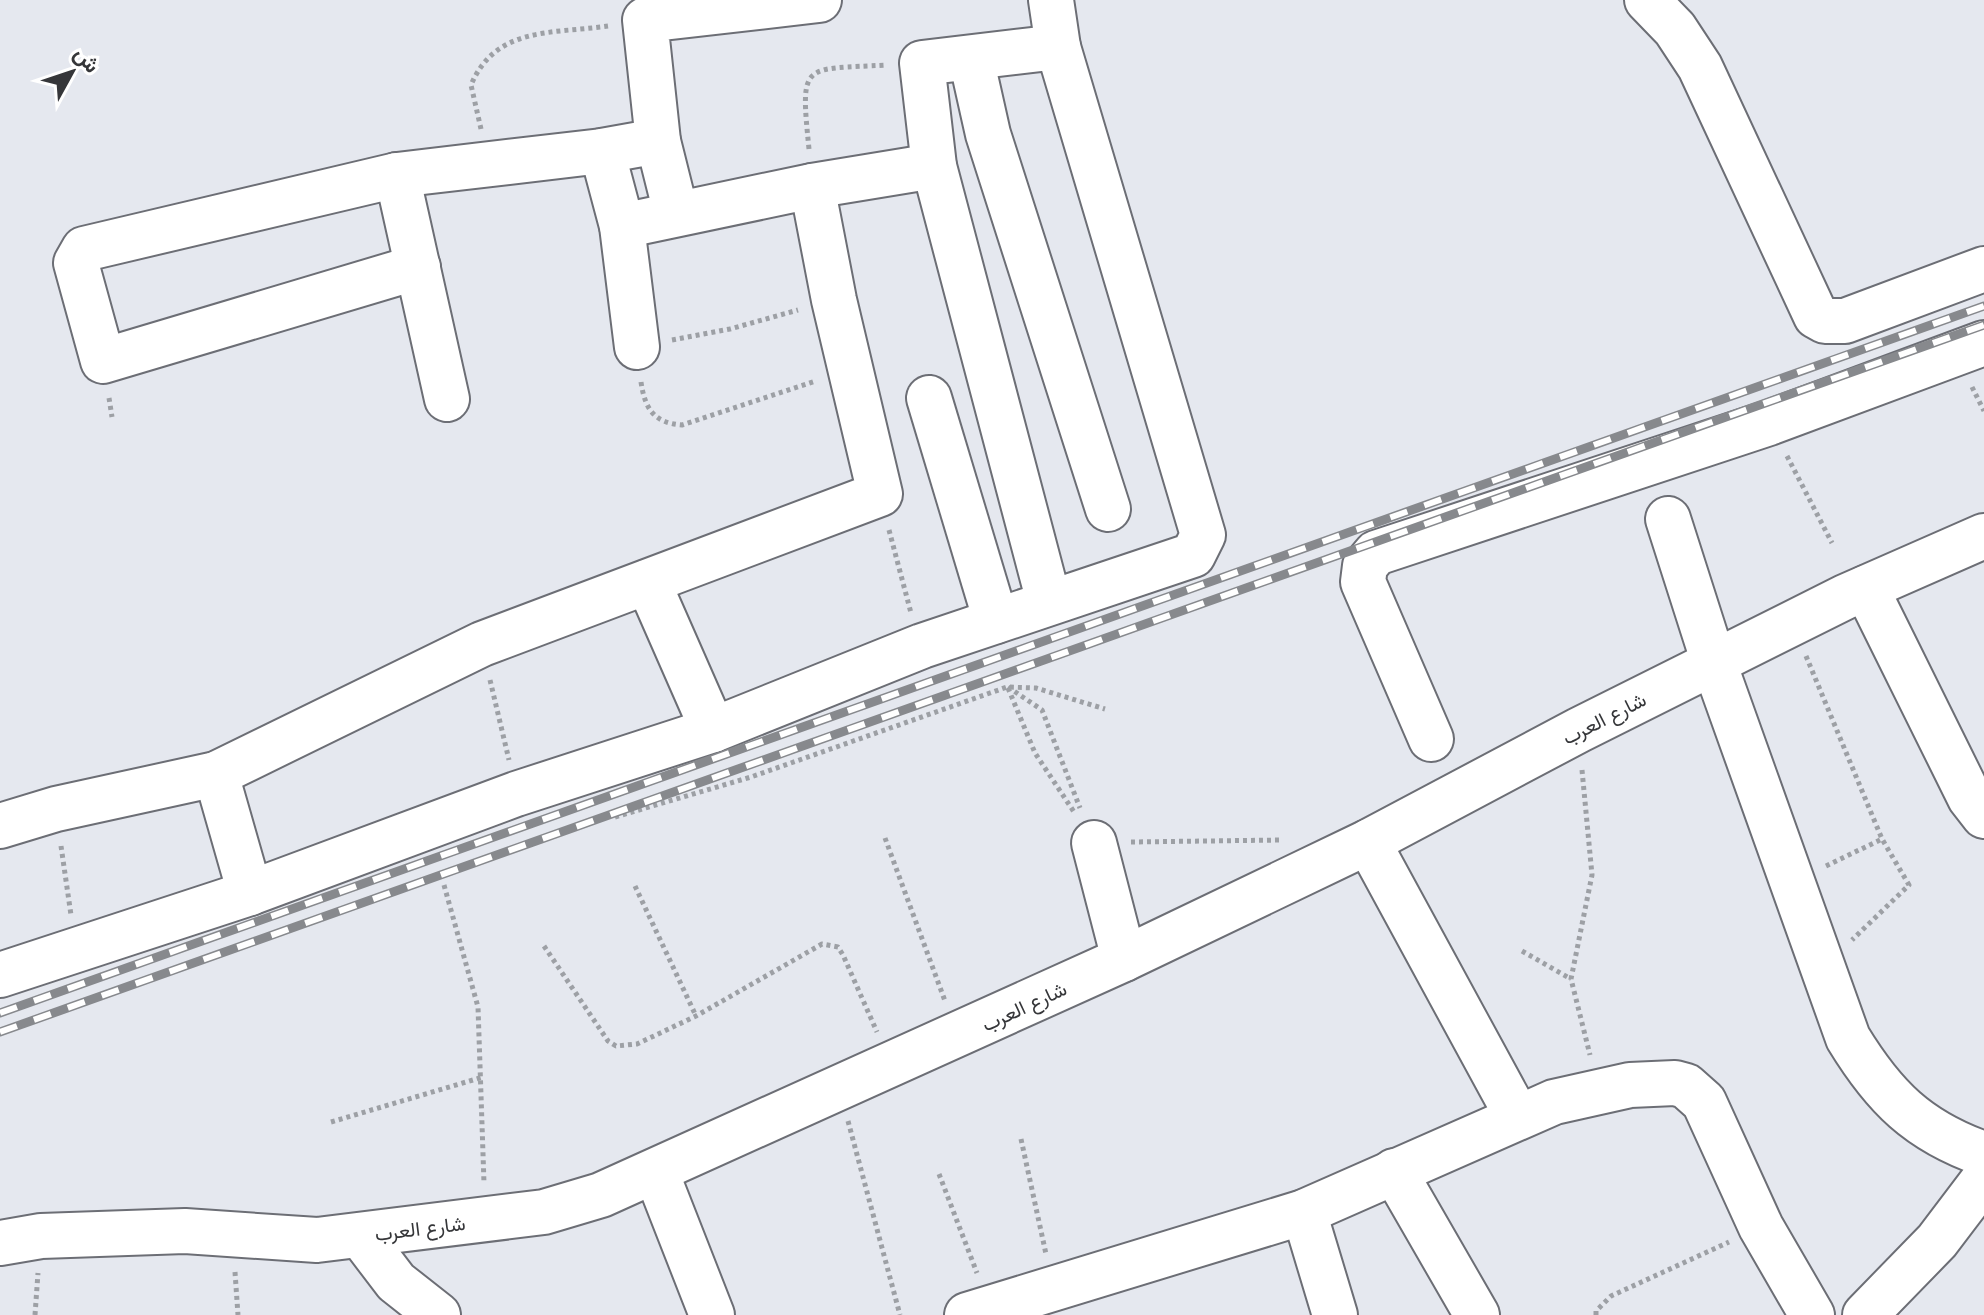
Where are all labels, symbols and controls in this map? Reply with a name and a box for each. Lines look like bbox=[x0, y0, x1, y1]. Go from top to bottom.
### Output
north arrow bbox=[32, 32, 112, 112]
text: ش bbox=[68, 40, 107, 78]
street label: شارع العرب bbox=[1558, 686, 1651, 752]
street label: شارع العرب bbox=[978, 975, 1071, 1038]
street label: شارع العرب bbox=[373, 1210, 467, 1248]

